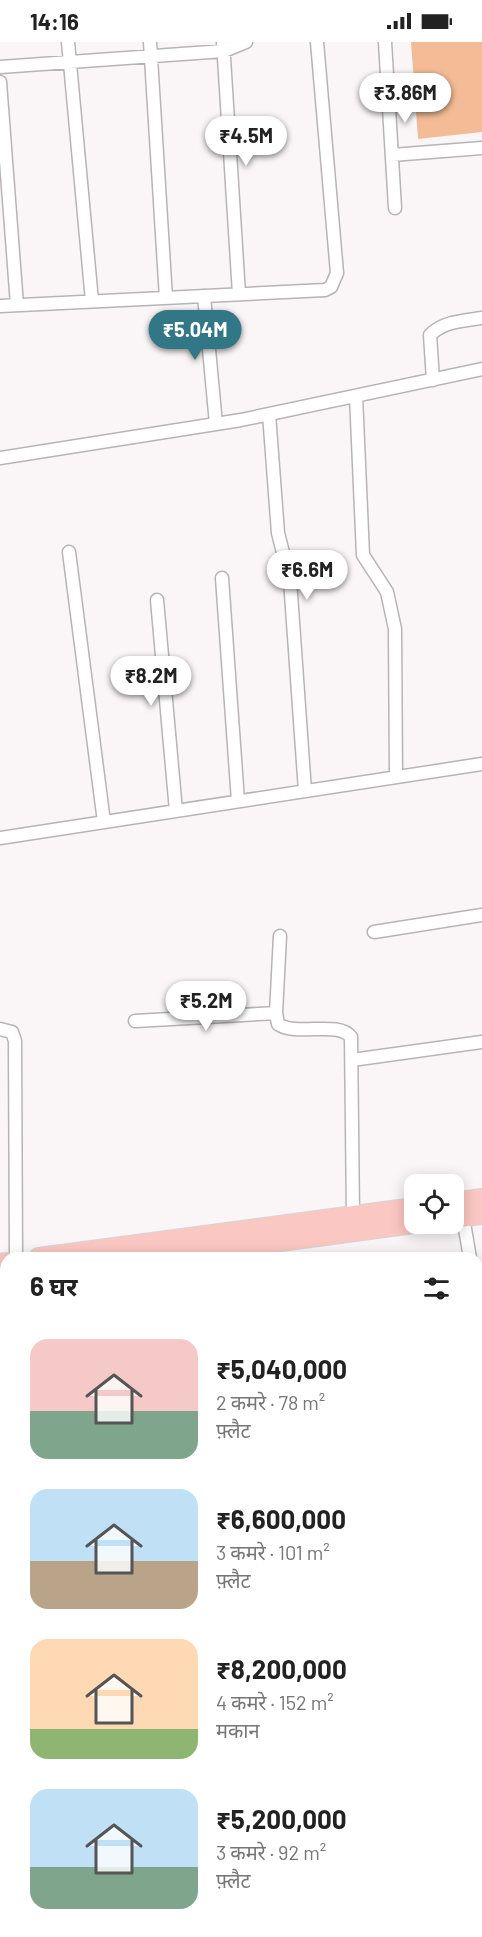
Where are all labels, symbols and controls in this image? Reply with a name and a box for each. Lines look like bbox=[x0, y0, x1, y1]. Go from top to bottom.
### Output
text: 14:16 bbox=[30, 8, 79, 34]
pin: ₹3.86M bbox=[356, 73, 454, 124]
text: ₹3.86M bbox=[373, 80, 437, 104]
pin: ₹4.5M bbox=[204, 116, 288, 167]
text: ₹4.5M bbox=[219, 123, 273, 147]
pin: ₹5.04M bbox=[146, 310, 244, 361]
text: ₹5.04M bbox=[163, 317, 227, 341]
pin: ₹6.6M bbox=[265, 550, 349, 601]
text: ₹6.6M bbox=[281, 557, 333, 581]
pin: ₹8.2M bbox=[109, 656, 193, 707]
text: ₹8.2M bbox=[124, 663, 178, 687]
pin: ₹5.2M bbox=[164, 981, 248, 1032]
text: ₹5.2M bbox=[179, 988, 233, 1012]
map controls bbox=[404, 1174, 464, 1234]
button: locate bbox=[404, 1174, 464, 1234]
text: 6 घर bbox=[30, 1270, 77, 1301]
icon: filters bbox=[420, 1272, 453, 1305]
text: ₹5,040,000 bbox=[216, 1353, 347, 1384]
icon: home bbox=[78, 1363, 150, 1435]
text: 2 कमरे · 78 m² bbox=[216, 1390, 325, 1414]
text: फ़्लैट bbox=[216, 1418, 251, 1442]
text: ₹6,600,000 bbox=[216, 1503, 346, 1534]
icon: home bbox=[78, 1513, 150, 1585]
text: 3 कमरे · 101 m² bbox=[216, 1540, 330, 1564]
text: फ़्लैट bbox=[216, 1568, 251, 1592]
text: ₹8,200,000 bbox=[216, 1653, 347, 1684]
icon: home bbox=[78, 1663, 150, 1735]
text: 4 कमरे · 152 m² bbox=[216, 1690, 334, 1714]
text: मकान bbox=[216, 1718, 260, 1742]
text: ₹5,200,000 bbox=[216, 1803, 347, 1834]
icon: home bbox=[78, 1813, 150, 1885]
text: 3 कमरे · 92 m² bbox=[216, 1840, 326, 1864]
text: फ़्लैट bbox=[216, 1868, 251, 1892]

